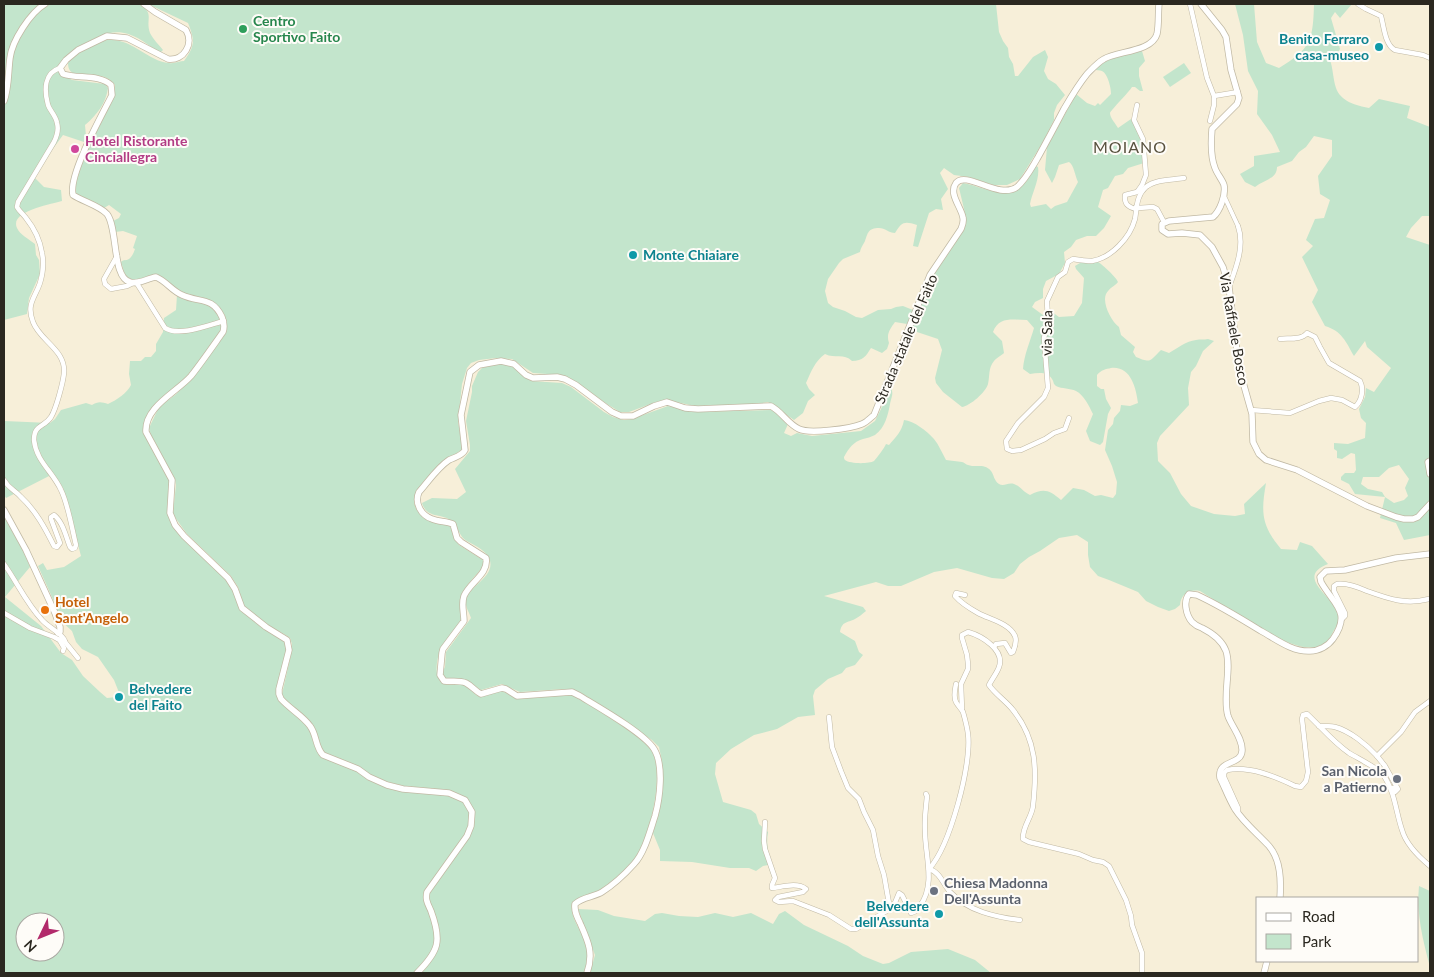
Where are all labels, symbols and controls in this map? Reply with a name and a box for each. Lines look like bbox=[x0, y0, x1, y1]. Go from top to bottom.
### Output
place label: Centro Sportivo Faito bbox=[253, 12, 340, 45]
marker: Centro Sportivo Faito bbox=[237, 23, 249, 35]
place label: Benito Ferraro casa-museo bbox=[1279, 30, 1369, 63]
marker: Benito Ferraro casa-museo bbox=[1373, 41, 1385, 53]
place label: Hotel Ristorante Cinciallegra bbox=[85, 132, 188, 165]
district label: MOIANO bbox=[1093, 137, 1167, 156]
marker: Hotel Ristorante Cinciallegra bbox=[69, 143, 81, 155]
place label: Monte Chiaiare bbox=[643, 246, 739, 263]
marker: Monte Chiaiare bbox=[627, 249, 639, 261]
street label: Strada statale del Faito bbox=[871, 271, 941, 406]
street label: Via Raffaele Bosco bbox=[1216, 271, 1253, 387]
street label: via Sala bbox=[1038, 310, 1055, 356]
place label: Hotel Sant'Angelo bbox=[55, 593, 129, 626]
marker: Hotel Sant'Angelo bbox=[39, 604, 51, 616]
place label: Belvedere del Faito bbox=[129, 680, 192, 713]
marker: Belvedere del Faito bbox=[113, 691, 125, 703]
place label: San Nicola a Patierno bbox=[1322, 762, 1387, 795]
marker: San Nicola a Patierno bbox=[1391, 773, 1403, 785]
place label: Chiesa Madonna Dell'Assunta bbox=[944, 874, 1048, 907]
marker: Chiesa Madonna Dell'Assunta bbox=[928, 885, 940, 897]
place label: Belvedere dell'Assunta bbox=[854, 897, 930, 930]
legend bbox=[1256, 897, 1419, 962]
text: Road bbox=[1302, 907, 1335, 925]
marker: Belvedere dell'Assunta bbox=[933, 908, 945, 920]
north arrow bbox=[15, 912, 65, 962]
text: Park bbox=[1302, 932, 1332, 950]
text: N bbox=[20, 936, 40, 956]

